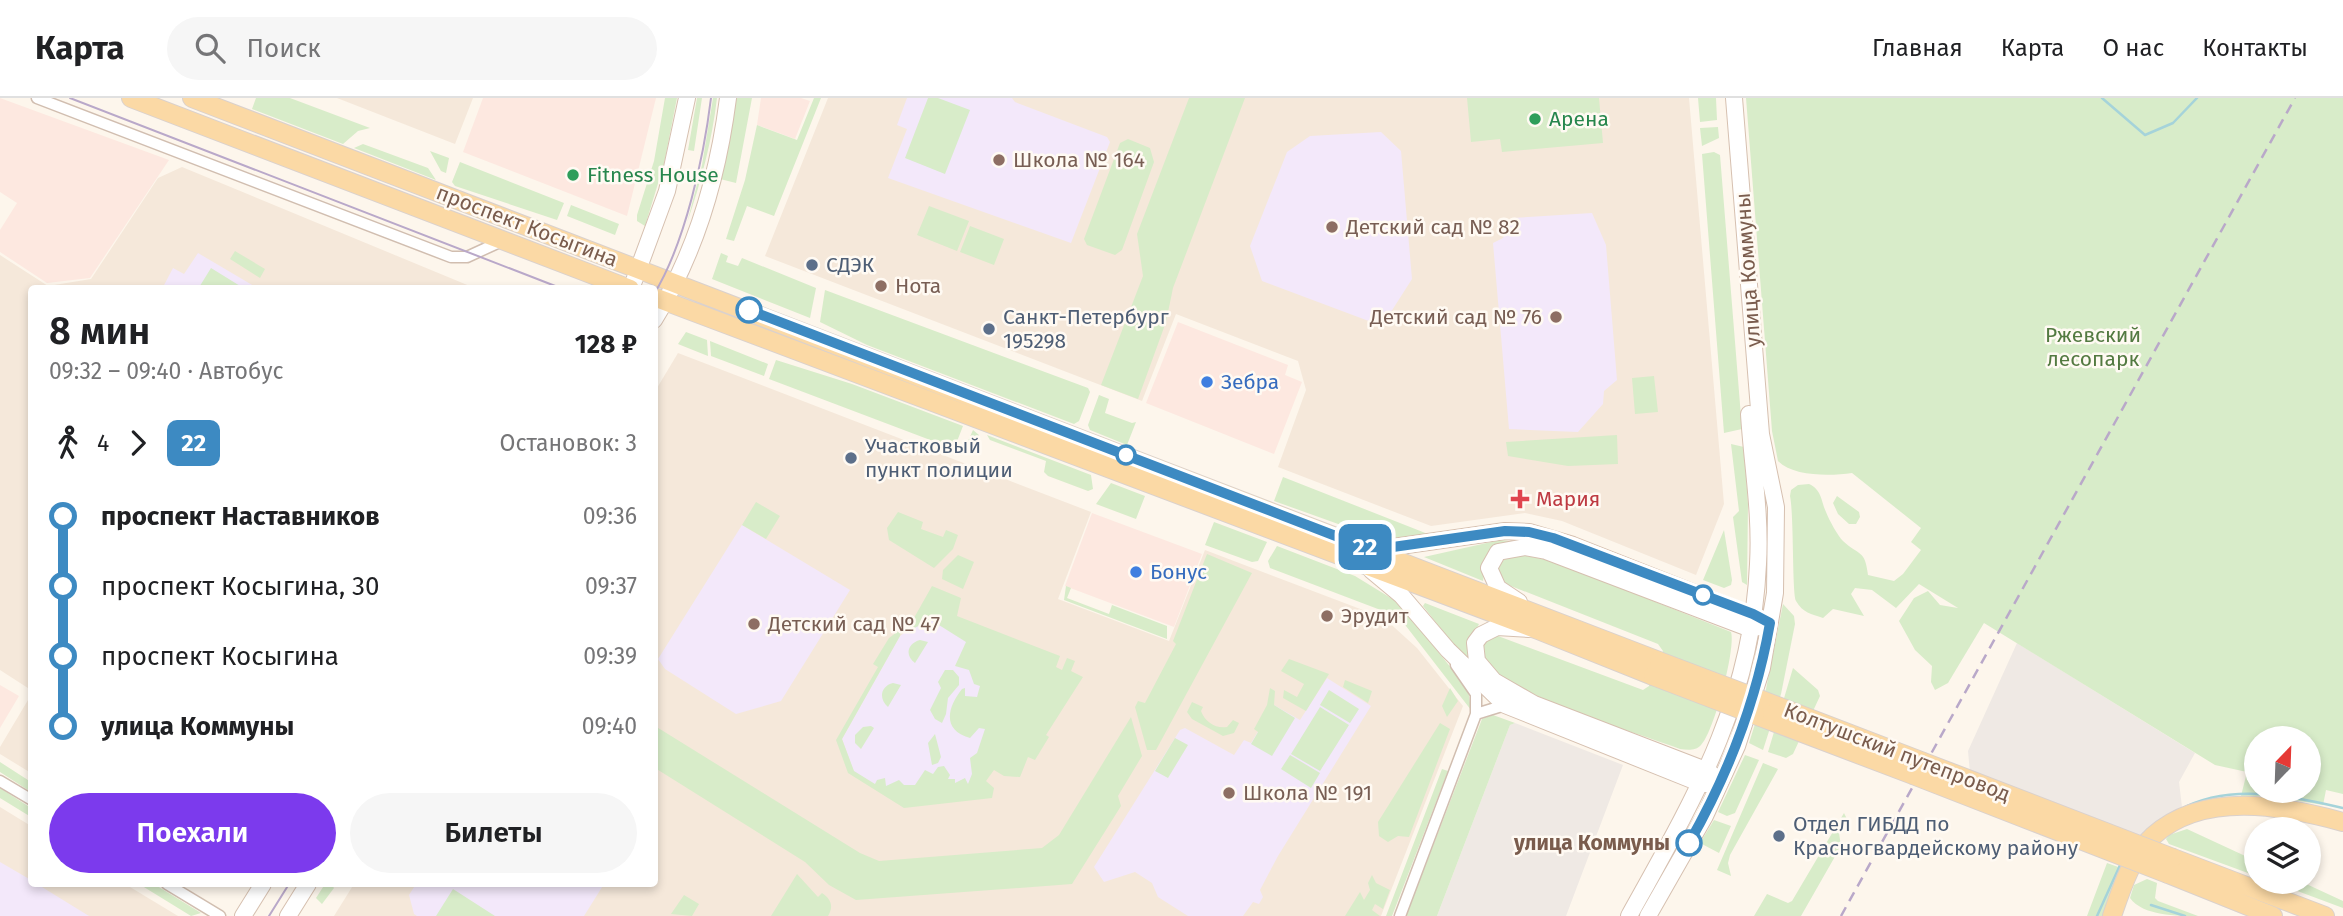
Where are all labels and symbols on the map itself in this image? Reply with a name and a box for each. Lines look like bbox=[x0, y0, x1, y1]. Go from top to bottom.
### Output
place label: Арена bbox=[1549, 106, 1609, 132]
marker: Арена bbox=[1527, 111, 1543, 127]
place label: Школа № 164 bbox=[1013, 147, 1145, 173]
marker: Школа № 164 bbox=[991, 152, 1007, 168]
place label: Fitness House bbox=[587, 162, 719, 188]
marker: Fitness House bbox=[565, 167, 581, 183]
street label: проспект Косыгина bbox=[433, 179, 621, 273]
street label: улица Коммуны bbox=[1730, 192, 1766, 348]
place label: Детский сад № 82 bbox=[1345, 214, 1520, 240]
marker: Детский сад № 82 bbox=[1324, 219, 1340, 235]
place label: СДЭК bbox=[826, 252, 875, 278]
marker: СДЭК bbox=[804, 257, 820, 273]
place label: Нота bbox=[895, 273, 941, 299]
marker: Нота bbox=[873, 278, 889, 294]
unlabelled marker bbox=[736, 297, 762, 323]
place label: Санкт-Петербург 195298 bbox=[1003, 304, 1169, 354]
place label: Детский сад № 76 bbox=[1369, 304, 1542, 330]
marker: Детский сад № 76 bbox=[1548, 309, 1564, 325]
marker: Санкт-Петербург 195298 bbox=[981, 321, 997, 337]
park label: Ржевский лесопарк bbox=[2045, 322, 2141, 372]
place label: Зебра bbox=[1221, 369, 1279, 395]
marker: Зебра bbox=[1199, 374, 1215, 390]
place label: Участковый пункт полиции bbox=[865, 433, 1013, 483]
unlabelled marker bbox=[1116, 445, 1136, 465]
marker: Участковый пункт полиции bbox=[843, 450, 859, 466]
place label: Мария bbox=[1536, 486, 1600, 512]
marker: Мария bbox=[1510, 489, 1530, 509]
line badge: 22 bbox=[1334, 524, 1396, 570]
place label: Бонус bbox=[1150, 559, 1207, 585]
marker: Бонус bbox=[1128, 564, 1144, 580]
unlabelled marker bbox=[1693, 585, 1713, 605]
place label: Эрудит bbox=[1341, 603, 1409, 629]
marker: Эрудит bbox=[1319, 608, 1335, 624]
place label: Детский сад № 47 bbox=[767, 611, 940, 637]
marker: Детский сад № 47 bbox=[746, 616, 762, 632]
street label: Колтушский путепровод bbox=[1780, 697, 2014, 807]
north arrow bbox=[2244, 726, 2320, 803]
place label: Школа № 191 bbox=[1243, 780, 1372, 806]
marker: Школа № 191 bbox=[1221, 785, 1237, 801]
place label: Отдел ГИБДД по Красногвардейскому району bbox=[1793, 811, 2079, 861]
marker: Отдел ГИБДД по Красногвардейскому району bbox=[1771, 828, 1787, 844]
place label: улица Коммуны bbox=[1513, 830, 1670, 856]
marker: улица Коммуны bbox=[1676, 830, 1702, 856]

